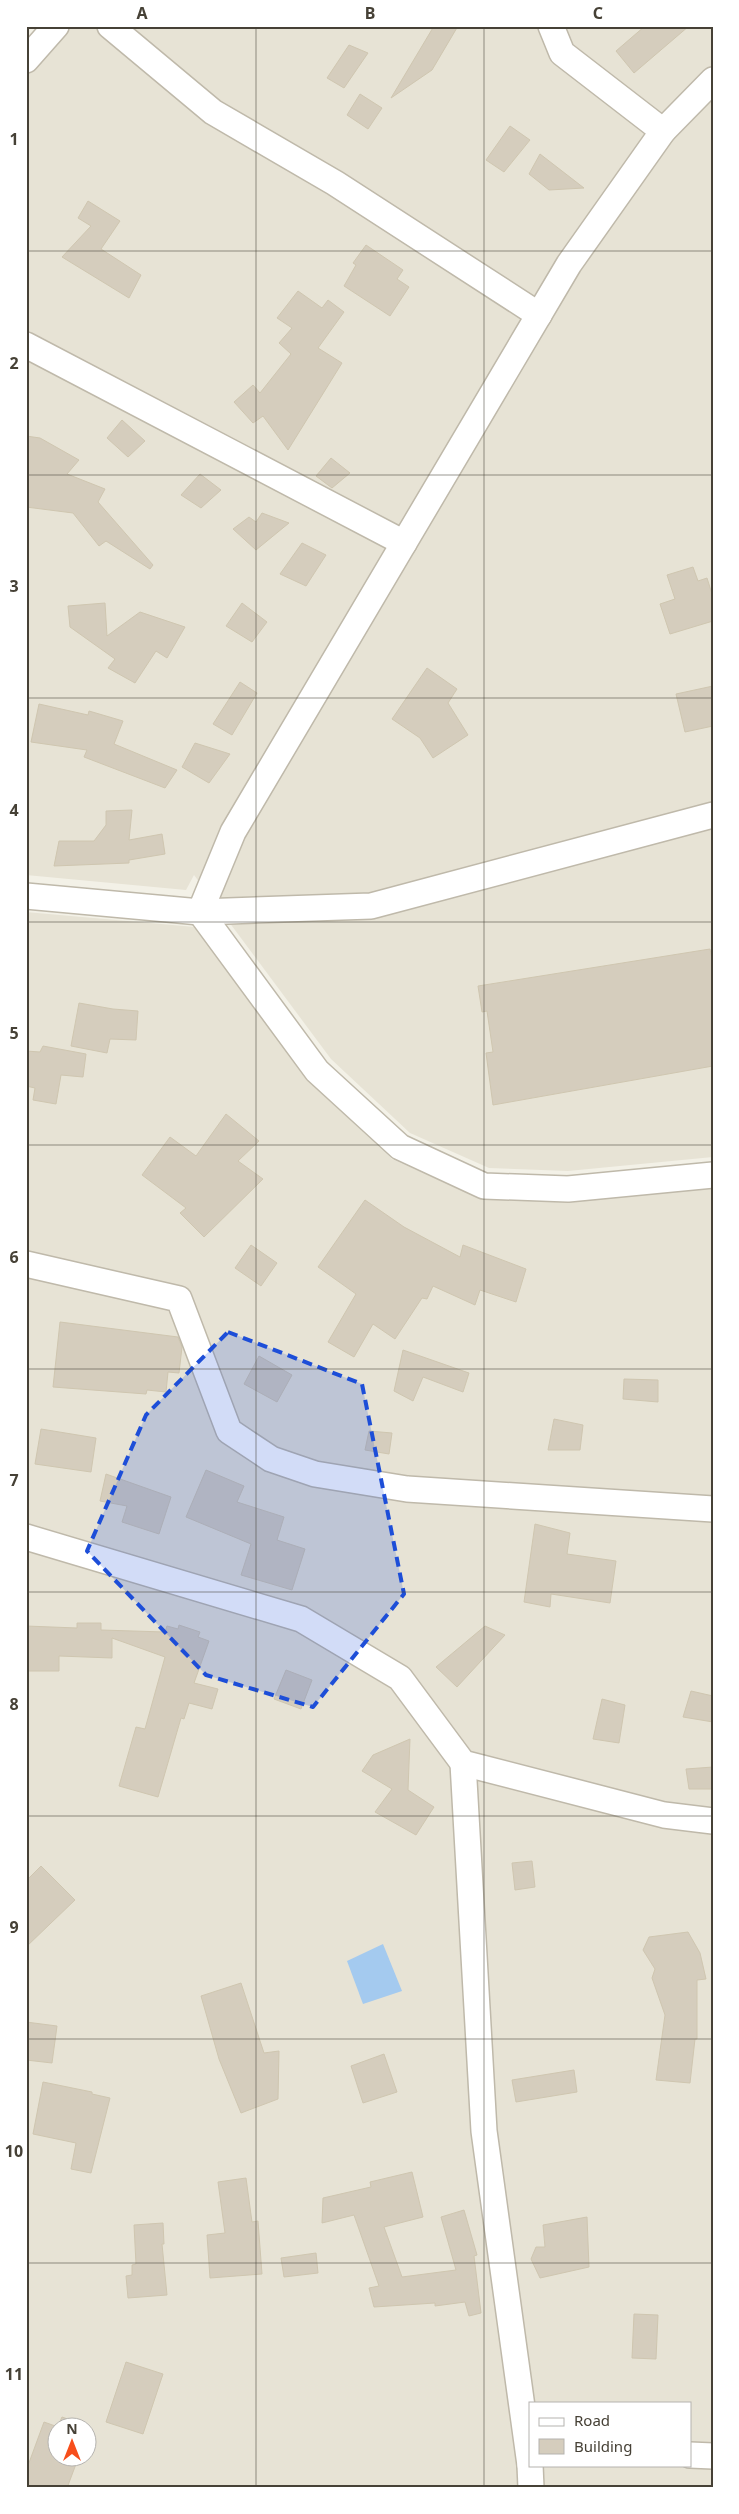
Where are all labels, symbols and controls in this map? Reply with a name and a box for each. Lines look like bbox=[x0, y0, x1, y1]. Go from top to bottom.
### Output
text: A bbox=[136, 2, 148, 24]
text: B bbox=[365, 2, 375, 24]
text: C bbox=[593, 2, 603, 24]
text: 1 bbox=[9, 128, 19, 150]
text: 2 bbox=[9, 352, 19, 374]
text: 3 bbox=[9, 575, 19, 597]
text: 4 bbox=[9, 799, 19, 821]
text: 5 bbox=[9, 1022, 19, 1044]
text: 6 bbox=[9, 1246, 19, 1268]
text: 7 bbox=[9, 1469, 19, 1491]
text: 8 bbox=[9, 1693, 19, 1715]
text: 9 bbox=[9, 1916, 19, 1938]
text: 10 bbox=[5, 2140, 23, 2162]
text: 11 bbox=[5, 2363, 23, 2385]
legend bbox=[529, 2402, 692, 2466]
text: Road bbox=[574, 2410, 610, 2430]
north arrow bbox=[48, 2416, 98, 2466]
text: N bbox=[66, 2419, 78, 2438]
text: Building bbox=[574, 2436, 632, 2456]

